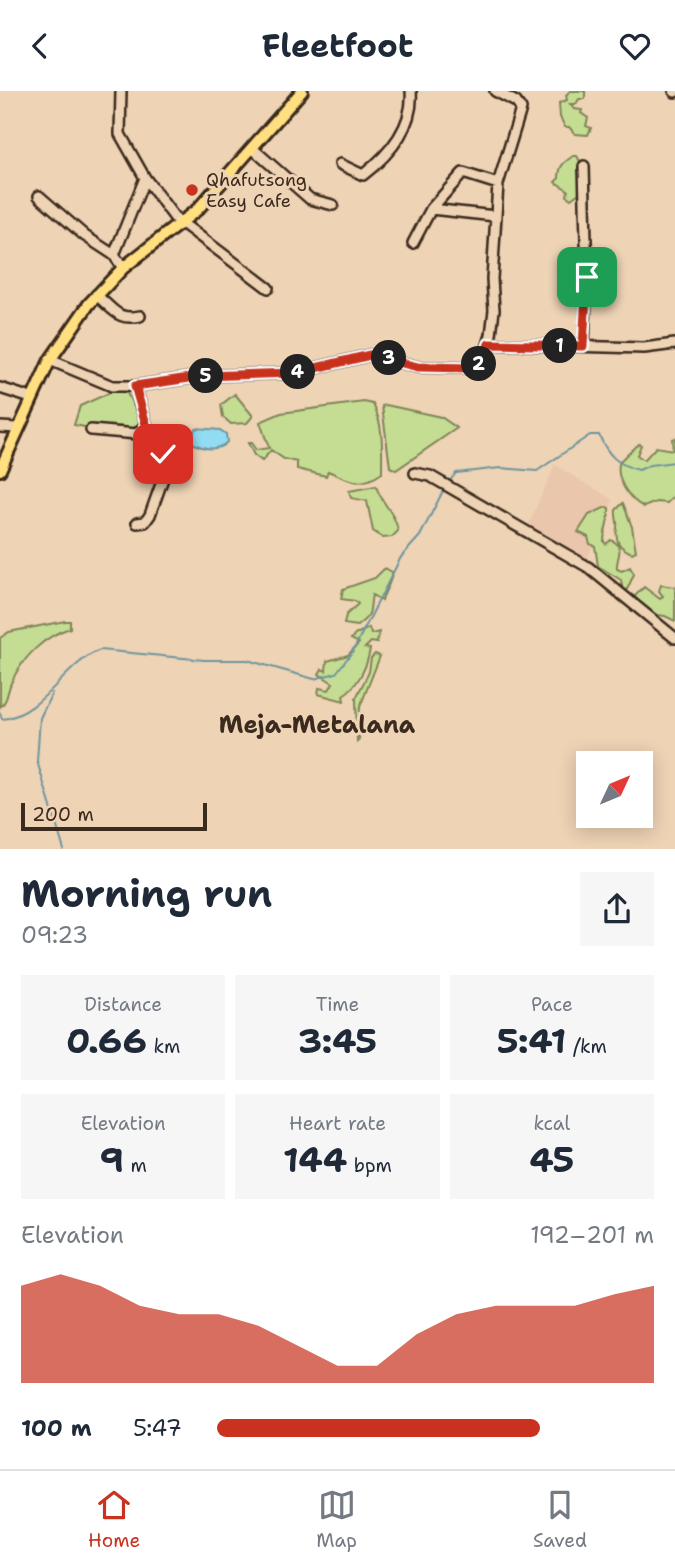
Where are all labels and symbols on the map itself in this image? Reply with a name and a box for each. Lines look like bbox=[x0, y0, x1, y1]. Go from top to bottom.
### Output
place label: Qhafutsong Easy Cafe bbox=[206, 168, 307, 213]
marker: Qhafutsong Easy Cafe bbox=[184, 182, 200, 198]
pin bbox=[557, 247, 617, 307]
pin: 1 bbox=[542, 329, 578, 363]
pin: 3 bbox=[372, 341, 406, 375]
pin: 2 bbox=[462, 347, 496, 381]
pin: 4 bbox=[280, 355, 316, 389]
pin: 5 bbox=[188, 359, 224, 393]
pin bbox=[133, 424, 193, 484]
district label: Meja-Metalana bbox=[219, 709, 416, 741]
north arrow bbox=[576, 751, 653, 828]
scale bar bbox=[21, 801, 206, 832]

